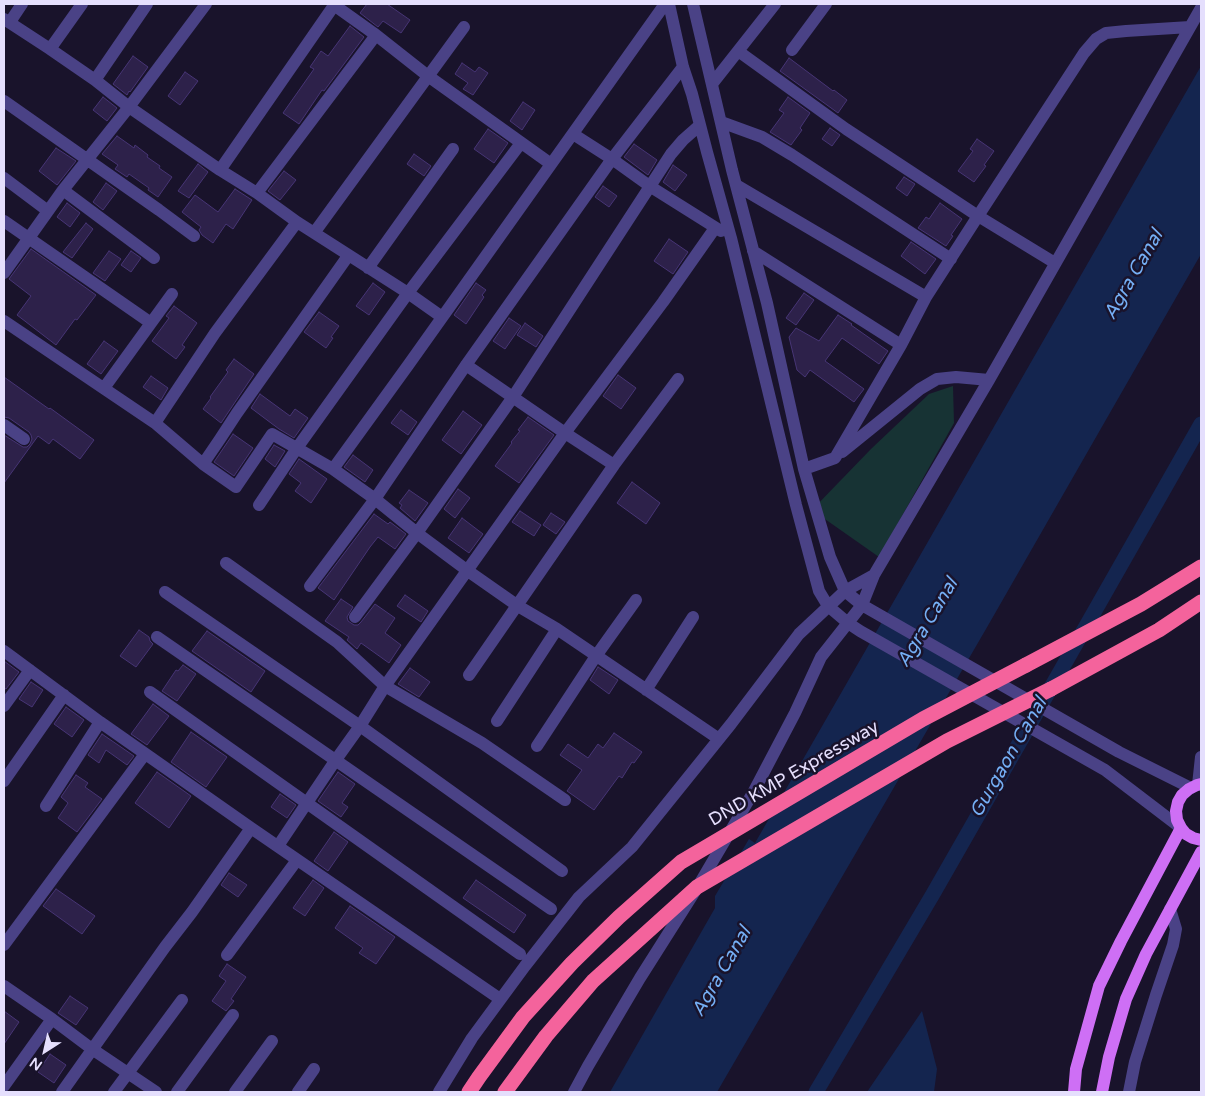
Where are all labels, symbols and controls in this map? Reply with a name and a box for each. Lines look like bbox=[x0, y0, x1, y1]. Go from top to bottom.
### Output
water label: Agra Canal bbox=[1099, 226, 1169, 324]
water label: Agra Canal bbox=[893, 574, 963, 672]
water label: Gurgaon Canal bbox=[965, 694, 1053, 822]
street label: DND KMP Expressway bbox=[705, 716, 883, 832]
water label: Agra Canal bbox=[687, 923, 757, 1021]
north arrow bbox=[20, 1026, 70, 1076]
text: N bbox=[27, 1054, 46, 1074]

